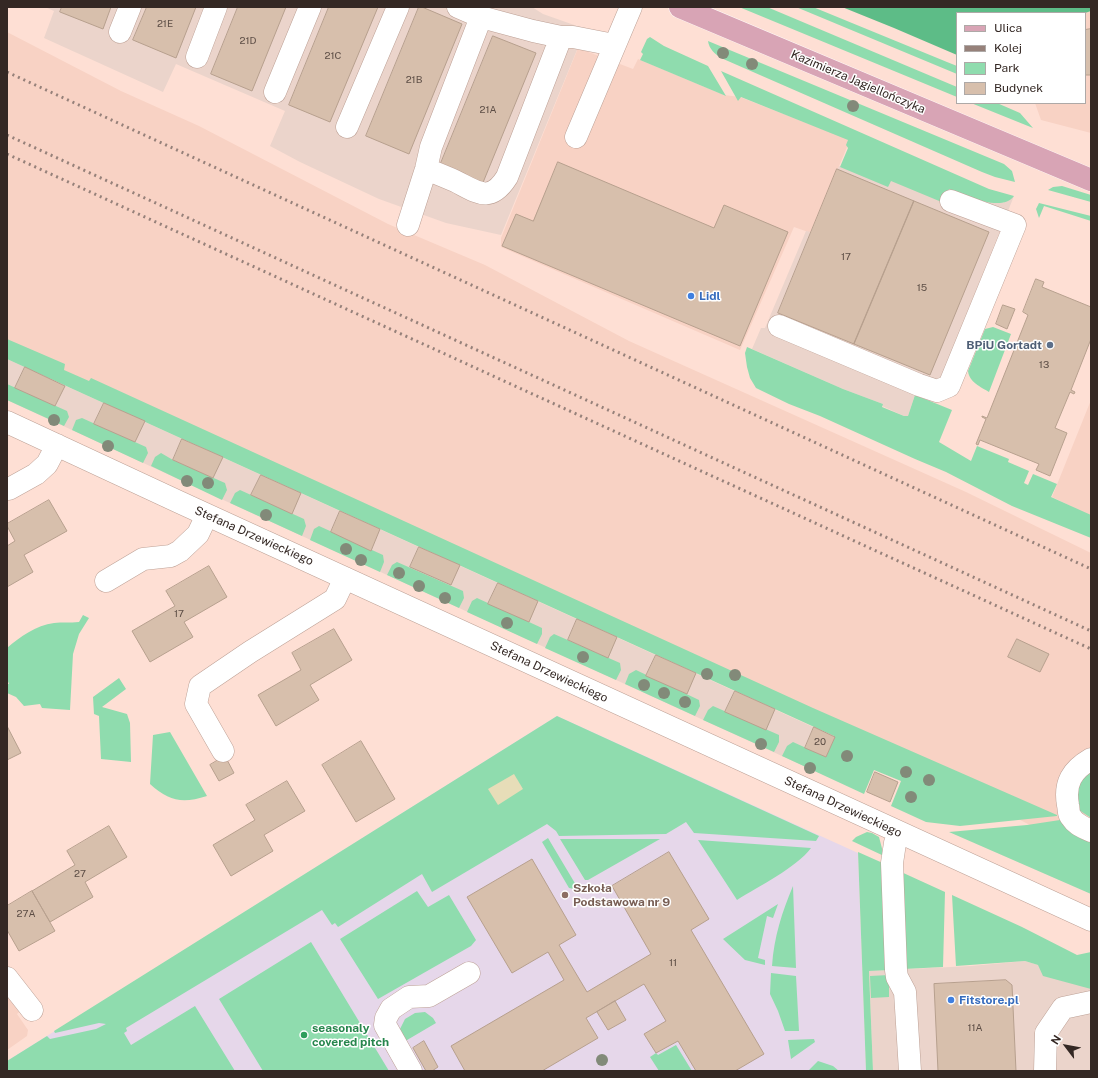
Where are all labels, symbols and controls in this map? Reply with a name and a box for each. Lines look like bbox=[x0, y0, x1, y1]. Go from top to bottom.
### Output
legend bbox=[956, 12, 1086, 104]
house number: 21E bbox=[157, 18, 173, 30]
text: Ulica bbox=[994, 21, 1022, 35]
house number: 21D bbox=[240, 35, 256, 47]
text: Kolej bbox=[994, 41, 1022, 55]
street label: Kazimierza Jagiellończyka bbox=[789, 47, 927, 117]
house number: 21C bbox=[325, 50, 341, 62]
text: Park bbox=[994, 61, 1020, 75]
house number: 21B bbox=[406, 74, 422, 86]
text: Budynek bbox=[994, 81, 1043, 95]
house number: 21A bbox=[479, 104, 497, 116]
house number: 17 bbox=[841, 251, 851, 263]
house number: 15 bbox=[917, 282, 927, 294]
place label: Lidl bbox=[699, 289, 720, 303]
marker: Lidl bbox=[686, 291, 696, 301]
place label: BPiU Gortadt bbox=[966, 338, 1042, 352]
marker: BPiU Gortadt bbox=[1045, 340, 1055, 350]
house number: 13 bbox=[1039, 359, 1049, 371]
street label: Stefana Drzewieckiego bbox=[192, 503, 316, 569]
house number: 17 bbox=[174, 608, 184, 620]
street label: Stefana Drzewieckiego bbox=[488, 638, 610, 706]
house number: 20 bbox=[814, 736, 826, 748]
street label: Stefana Drzewieckiego bbox=[782, 773, 904, 841]
house number: 27 bbox=[74, 868, 86, 880]
place label: Szkoła Podstawowa nr 9 bbox=[573, 881, 670, 909]
marker: Szkoła Podstawowa nr 9 bbox=[560, 890, 570, 900]
house number: 27A bbox=[16, 908, 36, 920]
house number: 11 bbox=[669, 957, 677, 969]
place label: Fitstore.pl bbox=[959, 993, 1019, 1007]
marker: Fitstore.pl bbox=[946, 995, 956, 1005]
place label: seasonaly covered pitch bbox=[312, 1021, 389, 1049]
house number: 11A bbox=[967, 1022, 983, 1034]
north arrow bbox=[1046, 1026, 1086, 1066]
marker: seasonaly covered pitch bbox=[299, 1030, 309, 1040]
text: N bbox=[1048, 1033, 1063, 1046]

